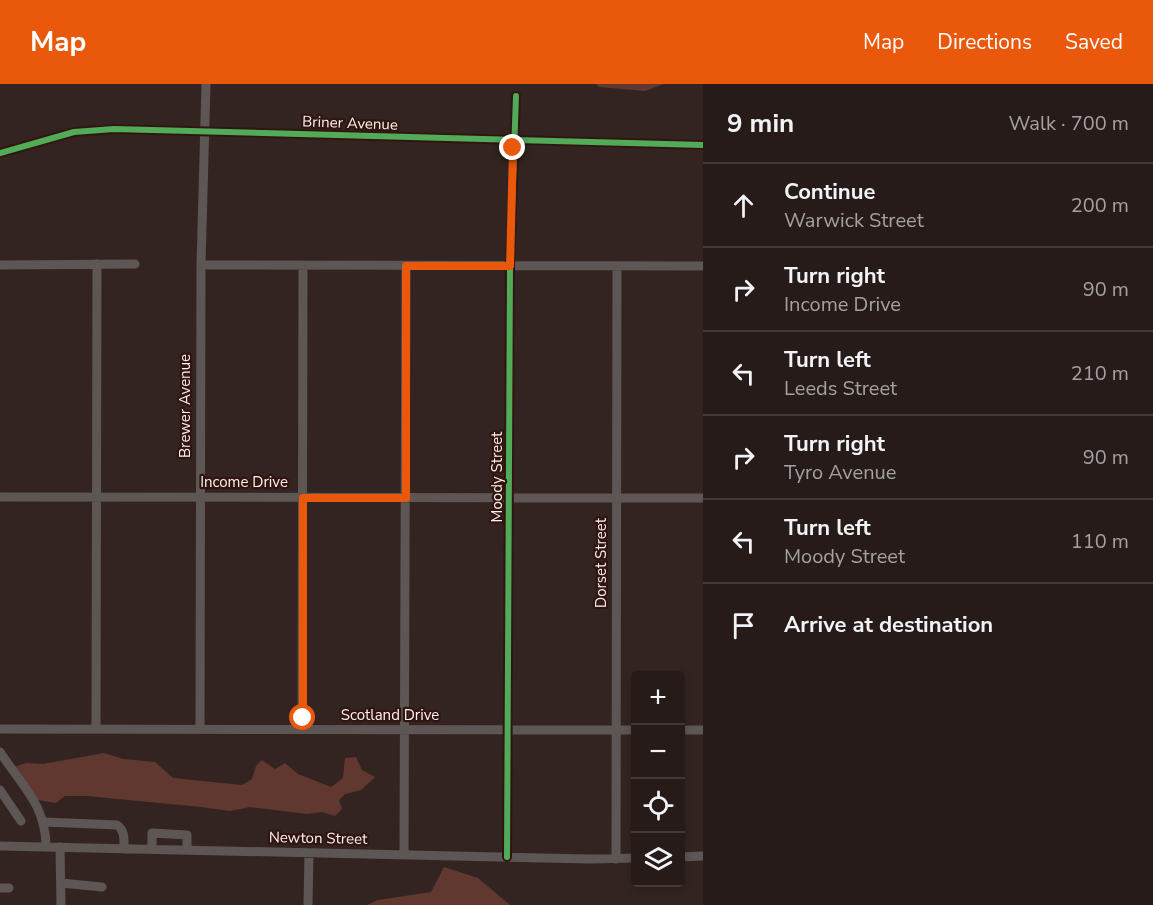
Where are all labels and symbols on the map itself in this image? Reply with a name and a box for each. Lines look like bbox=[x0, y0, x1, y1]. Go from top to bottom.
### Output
street label: Briner Avenue bbox=[302, 111, 398, 135]
route end bbox=[499, 134, 525, 160]
street label: Brewer Avenue bbox=[175, 354, 195, 458]
street label: Moody Street bbox=[487, 431, 507, 522]
street label: Income Drive bbox=[200, 472, 288, 492]
street label: Dorset Street bbox=[591, 517, 611, 608]
route start bbox=[289, 704, 315, 730]
street label: Scotland Drive bbox=[341, 705, 439, 725]
street label: Newton Street bbox=[269, 827, 368, 849]

